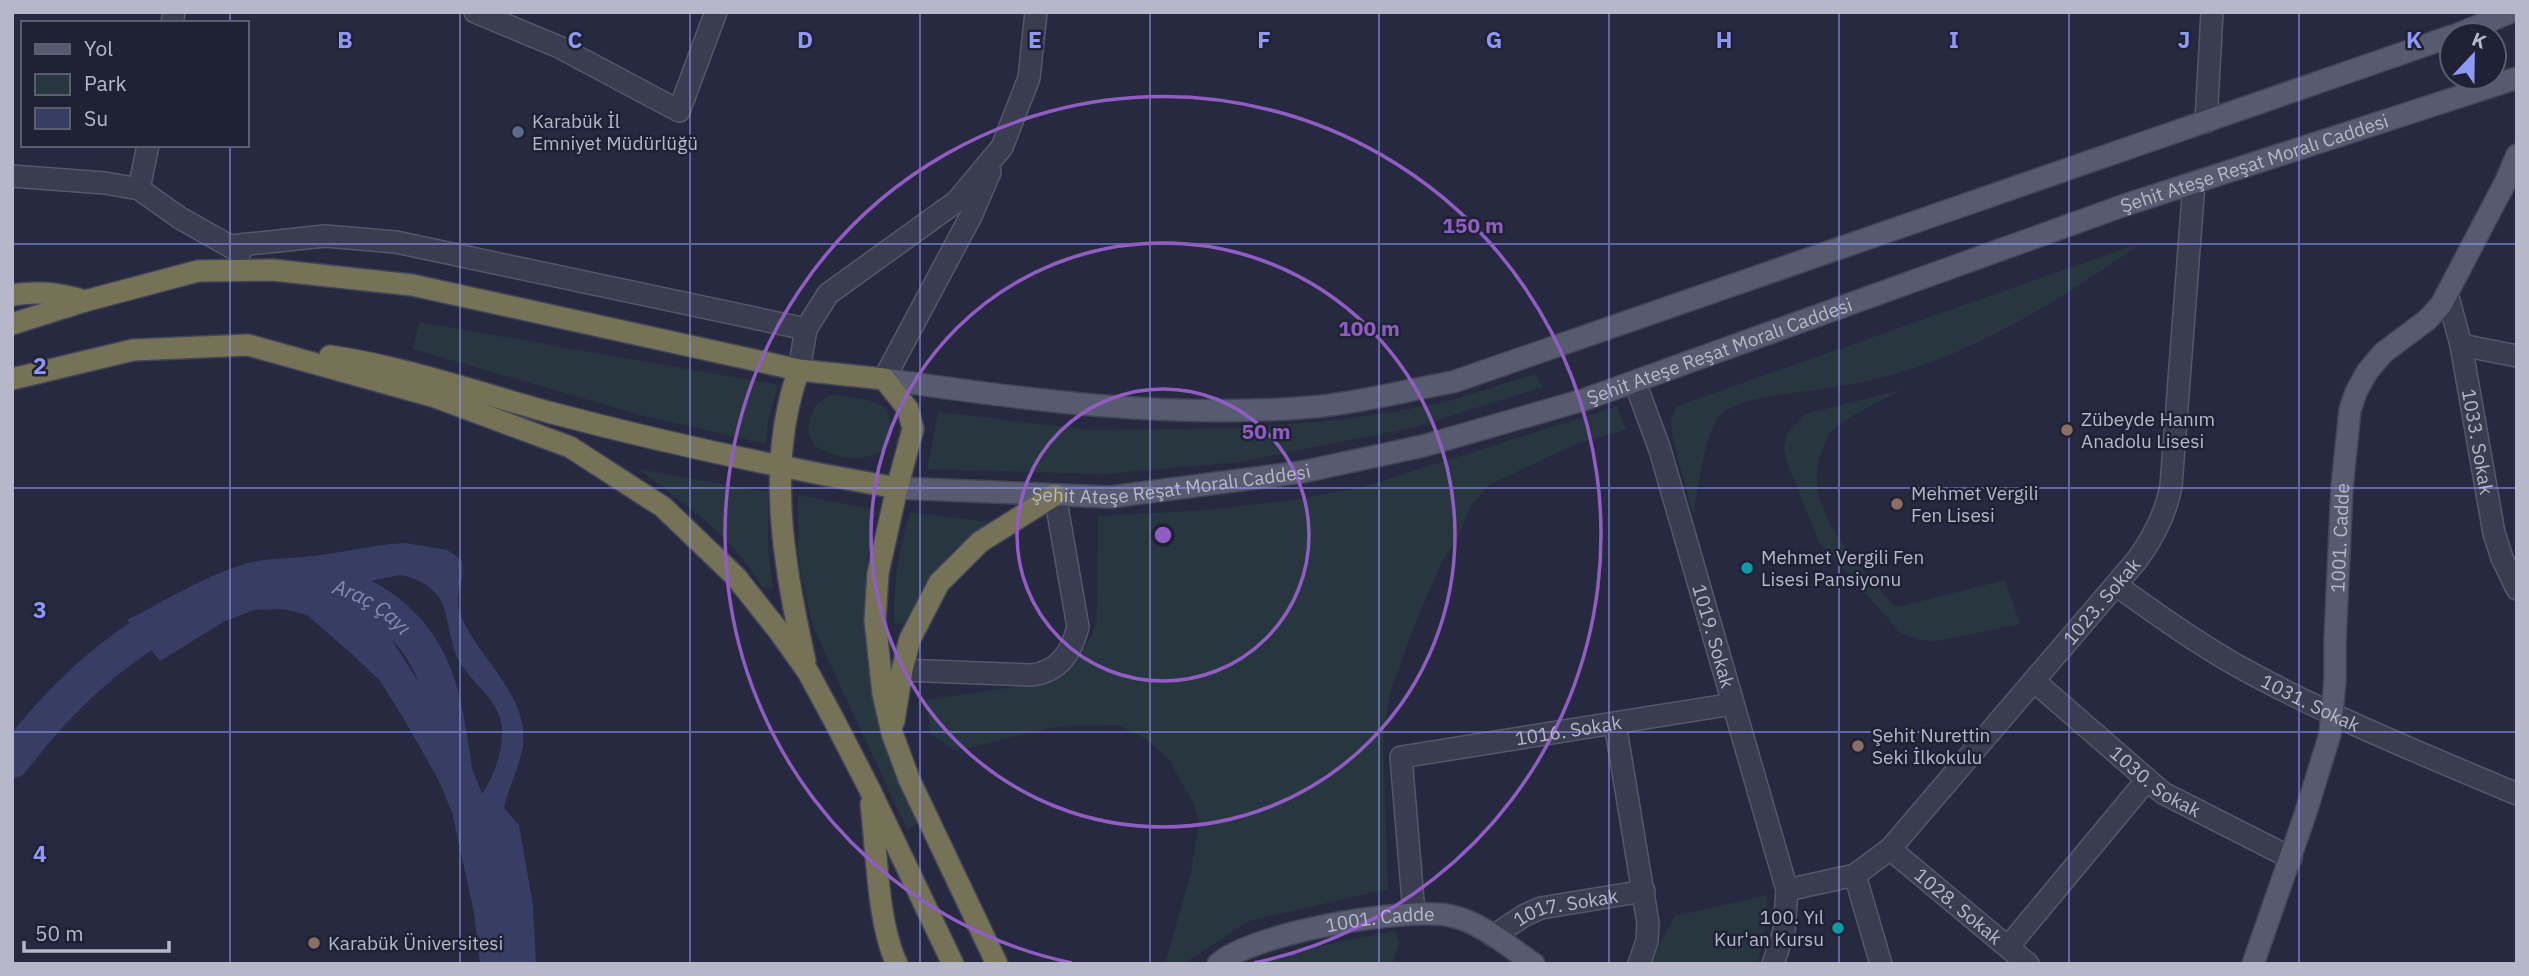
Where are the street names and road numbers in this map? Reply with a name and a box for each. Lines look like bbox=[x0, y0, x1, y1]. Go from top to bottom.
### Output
street label: Şehit Ateşe Reşat Moralı Caddesi bbox=[2117, 108, 2391, 218]
street label: Şehit Ateşe Reşat Moralı Caddesi bbox=[1583, 292, 1855, 410]
street label: 1033. Sokak bbox=[2457, 387, 2499, 496]
street label: Şehit Ateşe Reşat Moralı Caddesi bbox=[1031, 458, 1313, 509]
street label: 1001. Cadde bbox=[2325, 483, 2354, 593]
street label: 1023. Sokak bbox=[2058, 553, 2146, 650]
street label: 1019. Sokak bbox=[1687, 581, 1740, 691]
street label: 1031. Sokak bbox=[2257, 669, 2364, 737]
street label: 1016. Sokak bbox=[1514, 710, 1623, 751]
street label: 1030. Sokak bbox=[2105, 740, 2205, 822]
street label: 1028. Sokak bbox=[1910, 862, 2007, 949]
street label: 1017. Sokak bbox=[1509, 883, 1620, 932]
street label: 1001. Cadde bbox=[1323, 902, 1435, 937]

